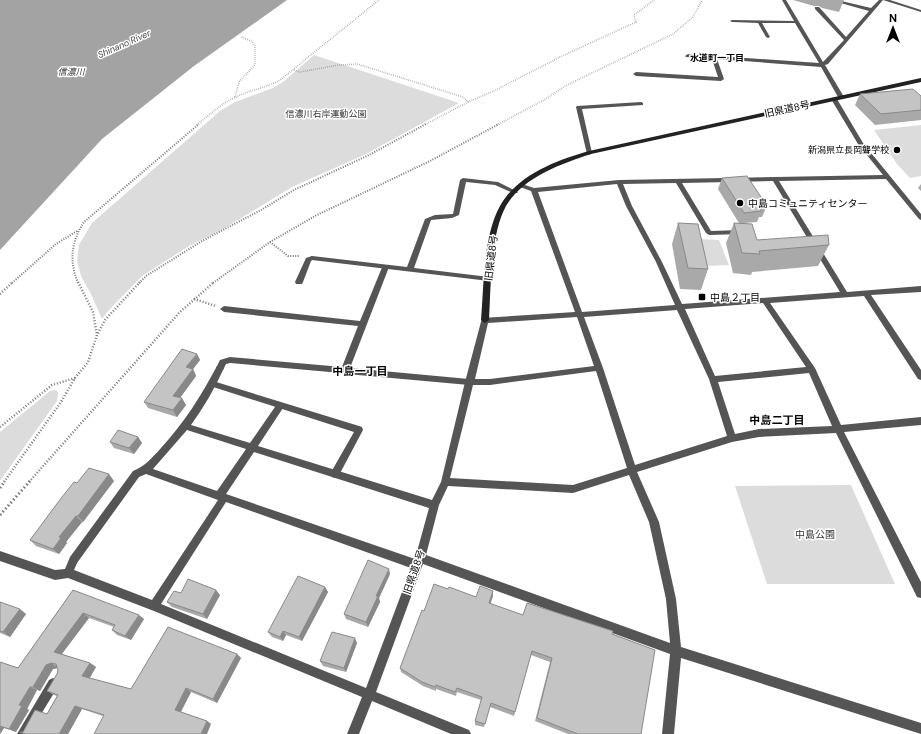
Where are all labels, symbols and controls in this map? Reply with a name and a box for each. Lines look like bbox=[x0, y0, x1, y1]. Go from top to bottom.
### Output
north arrow bbox=[873, 8, 913, 48]
text: N bbox=[889, 11, 897, 25]
water label: Shinano River bbox=[96, 27, 153, 61]
district label: 水道町一丁目 bbox=[690, 52, 744, 64]
water label: 信濃川 bbox=[57, 66, 85, 78]
street label: 旧県道8号 bbox=[763, 98, 811, 120]
park label: 信濃川右岸運動公園 bbox=[284, 108, 367, 120]
place label: 新潟県立長岡聾学校 bbox=[808, 144, 889, 156]
marker: 新潟県立長岡聾学校 bbox=[892, 145, 902, 155]
place label: 中島コミュニティセンター bbox=[748, 197, 867, 210]
marker: 中島コミュニティセンター bbox=[735, 198, 745, 208]
street label: 旧県道8号 bbox=[482, 234, 500, 282]
place label: 中島２丁目 bbox=[710, 291, 760, 304]
marker: 中島２丁目 bbox=[697, 292, 707, 302]
district label: 中島一丁目 bbox=[333, 364, 388, 378]
district label: 中島二丁目 bbox=[750, 413, 805, 427]
park label: 中島公園 bbox=[795, 528, 835, 541]
street label: 旧県道8号 bbox=[400, 548, 428, 596]

